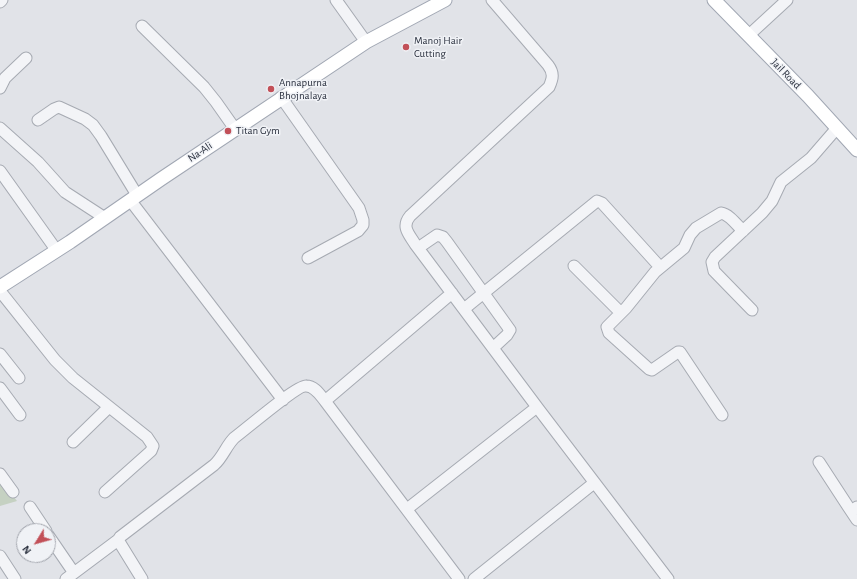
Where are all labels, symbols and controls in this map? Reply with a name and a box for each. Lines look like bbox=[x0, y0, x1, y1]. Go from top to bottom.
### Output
place label: Manoj Hair Cutting bbox=[414, 34, 462, 60]
marker: Manoj Hair Cutting bbox=[401, 42, 411, 52]
street label: Jail Road bbox=[768, 56, 804, 92]
place label: Annapurna Bhojnalaya bbox=[279, 76, 327, 102]
marker: Annapurna Bhojnalaya bbox=[266, 84, 276, 94]
place label: Titan Gym bbox=[236, 124, 280, 138]
marker: Titan Gym bbox=[223, 126, 233, 136]
street label: Na-Ali bbox=[185, 139, 215, 165]
north arrow bbox=[16, 523, 56, 563]
text: N bbox=[20, 544, 34, 556]

